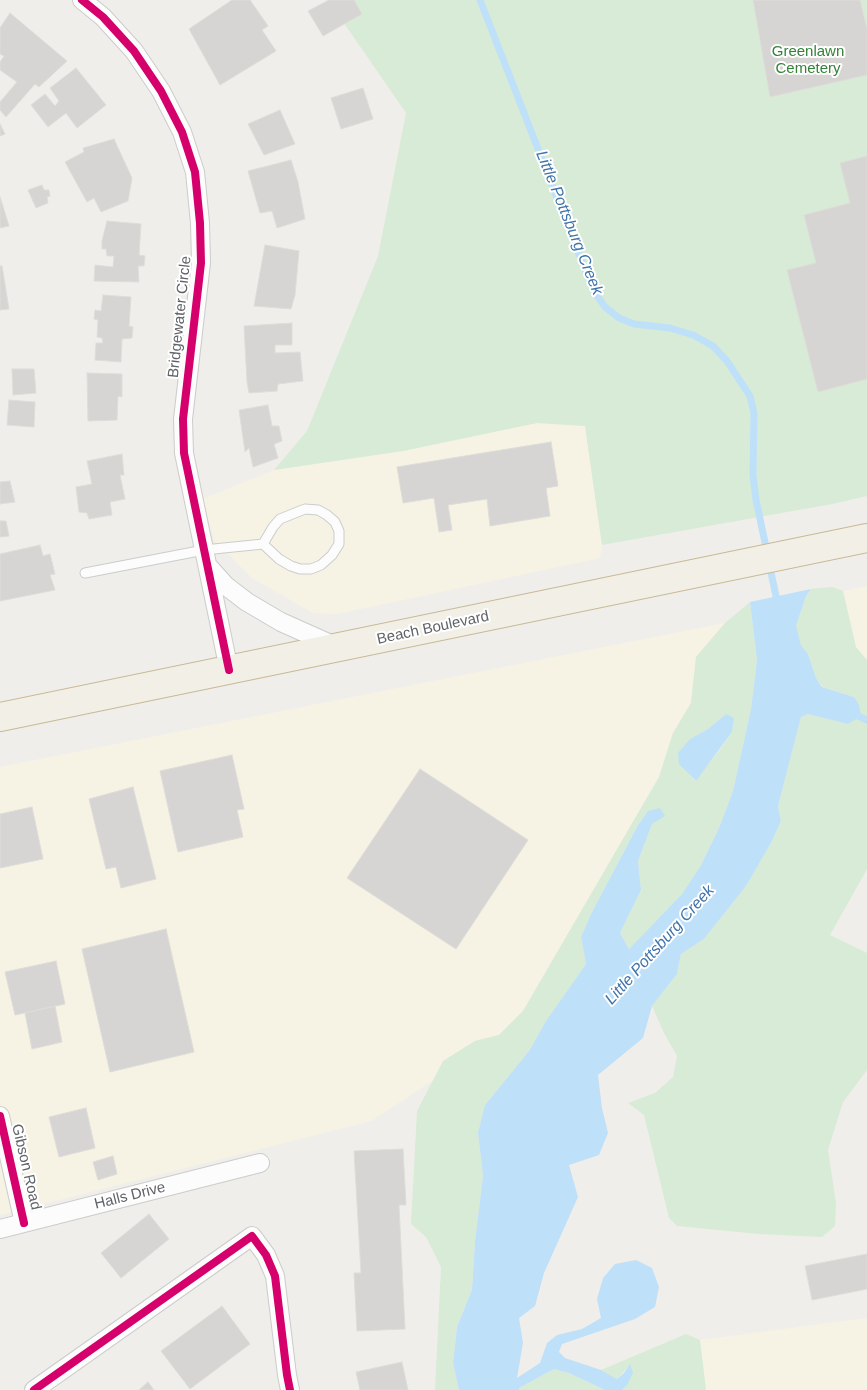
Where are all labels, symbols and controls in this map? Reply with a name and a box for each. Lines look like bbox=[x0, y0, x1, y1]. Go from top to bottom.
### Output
park label: Greenlawn Cemetery bbox=[772, 43, 844, 78]
water label: Little Pottsburg Creek bbox=[531, 148, 607, 298]
street label: Bridgewater Circle bbox=[165, 255, 195, 379]
street label: Beach Boulevard bbox=[375, 607, 491, 649]
water label: Little Pottsburg Creek bbox=[601, 881, 719, 1009]
street label: Gibson Road bbox=[7, 1122, 45, 1212]
street label: Halls Drive bbox=[93, 1178, 167, 1214]

